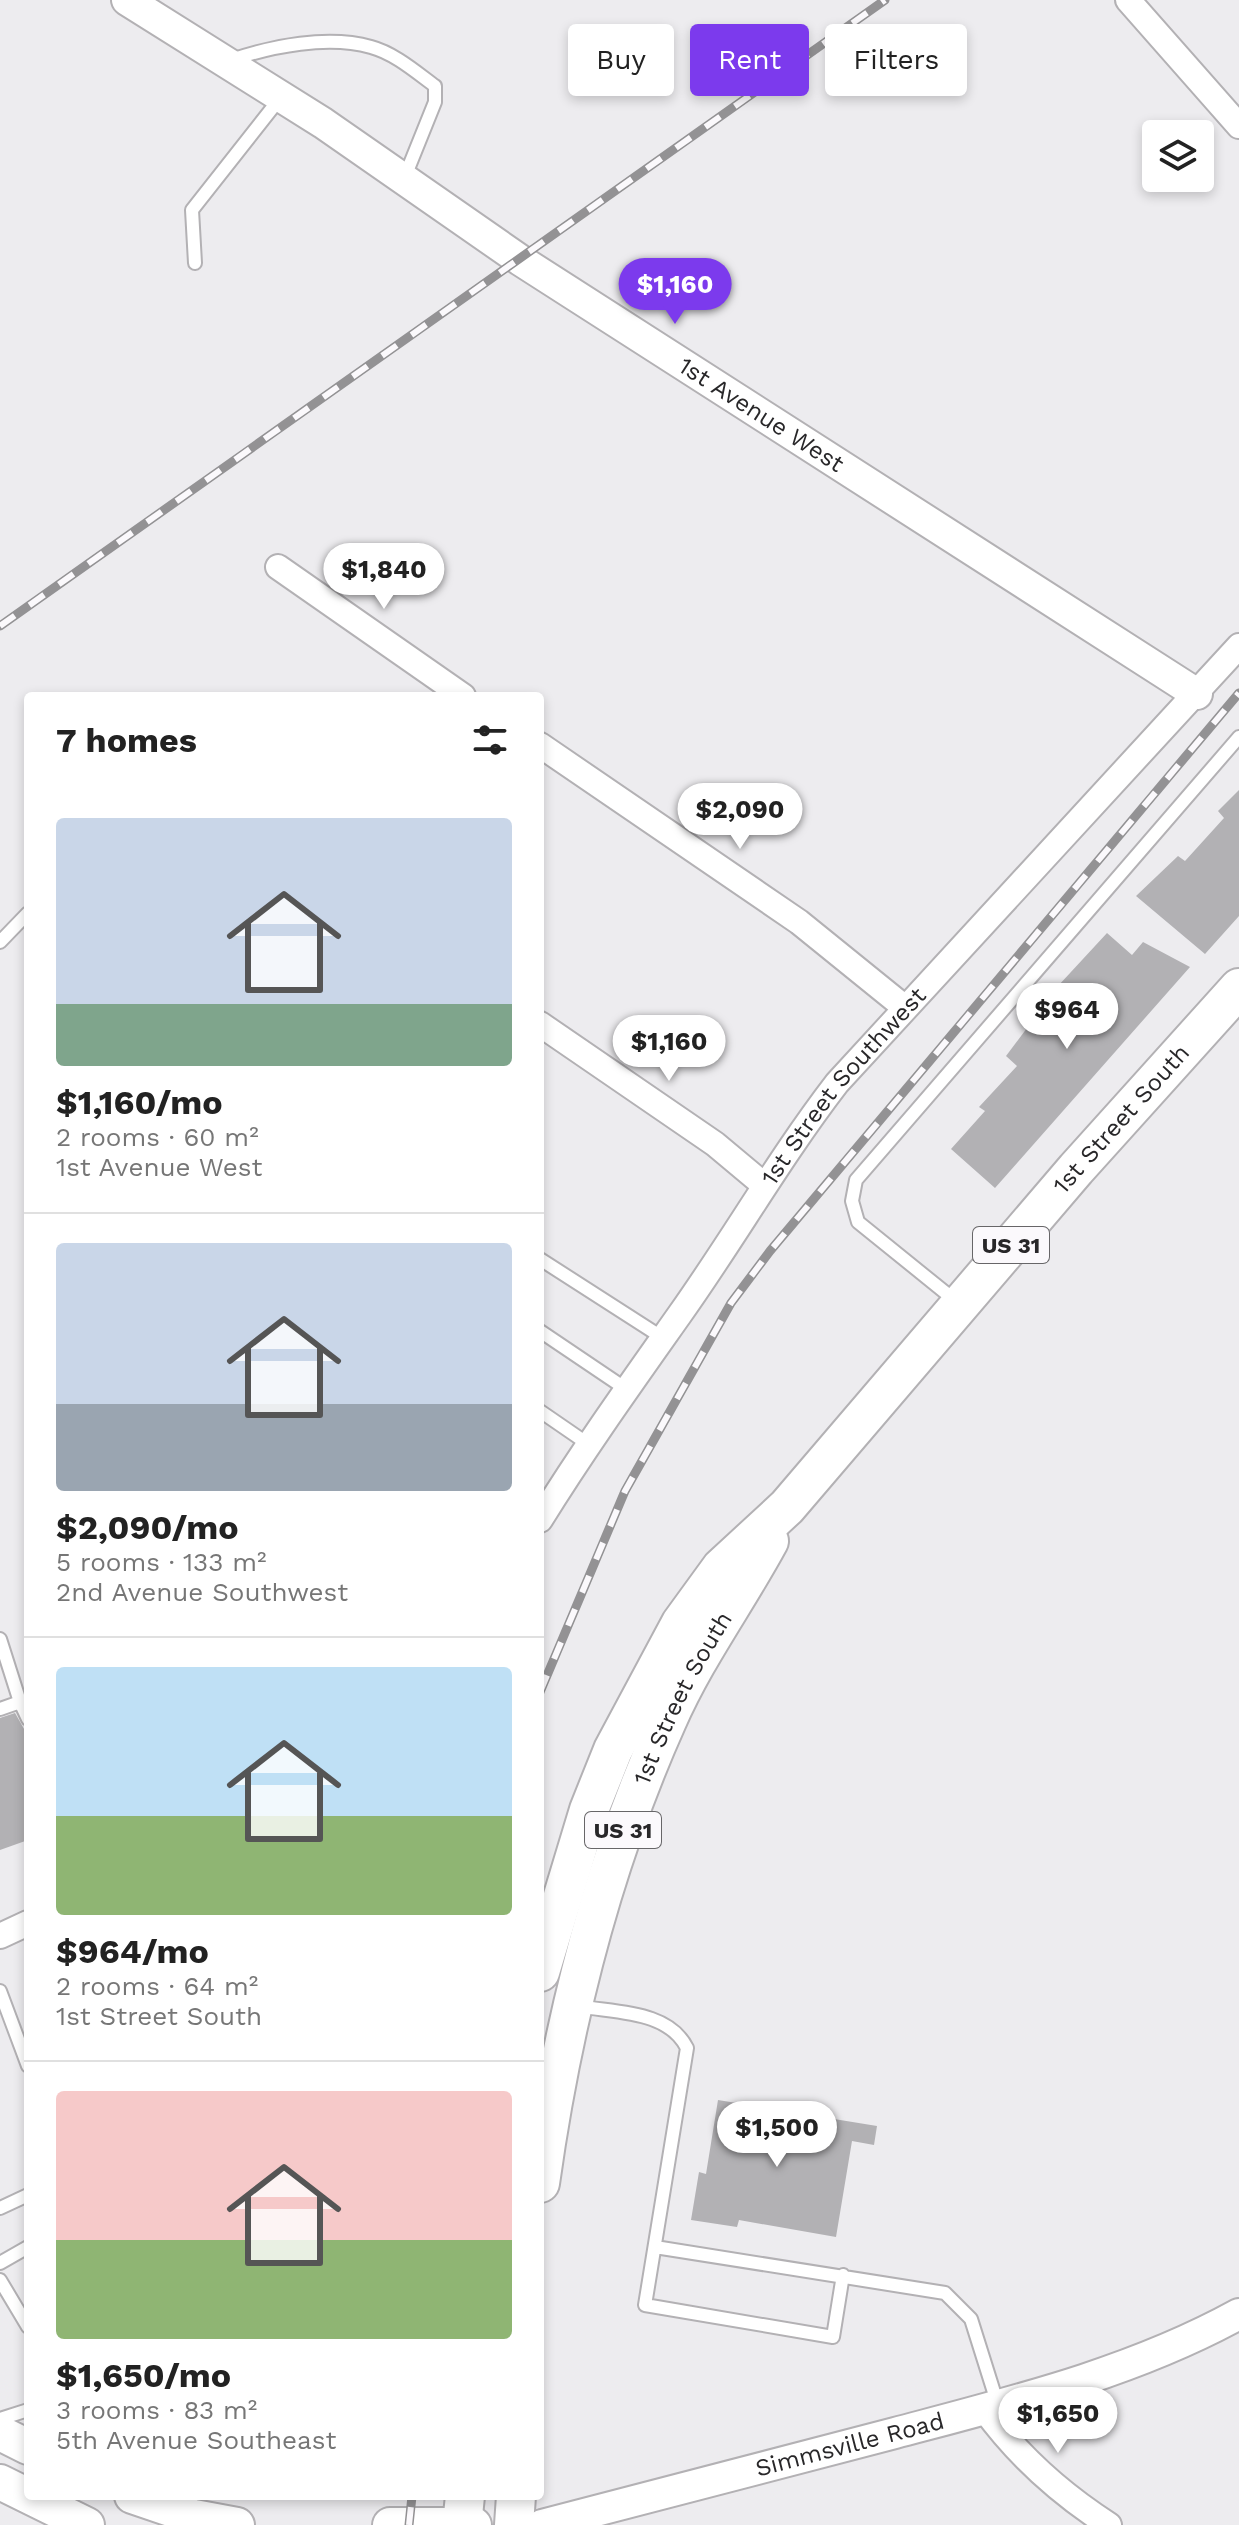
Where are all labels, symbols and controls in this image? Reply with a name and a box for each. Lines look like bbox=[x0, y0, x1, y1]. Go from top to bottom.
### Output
chip: Buy bbox=[568, 24, 674, 96]
chip: Rent bbox=[690, 24, 809, 96]
chip: Filters bbox=[825, 24, 967, 96]
map controls bbox=[1142, 120, 1214, 192]
button: layers bbox=[1142, 120, 1214, 192]
pin: $1,160 bbox=[610, 258, 740, 326]
text: $1,160 bbox=[637, 269, 713, 299]
street label: 1st Avenue West bbox=[673, 351, 849, 478]
pin: $1,840 bbox=[319, 543, 449, 611]
text: $1,840 bbox=[341, 554, 427, 584]
icon: filters bbox=[468, 718, 512, 762]
text: 7 homes bbox=[56, 720, 197, 760]
pin: $2,090 bbox=[675, 783, 805, 851]
text: $2,090 bbox=[696, 794, 784, 824]
icon: home bbox=[212, 870, 356, 1014]
street label: 1st Street Southwest bbox=[756, 982, 932, 1190]
pin: $964 bbox=[1020, 983, 1114, 1051]
text: $964 bbox=[1034, 994, 1100, 1024]
pin: $1,160 bbox=[604, 1015, 734, 1083]
text: $1,160 bbox=[631, 1026, 707, 1056]
street label: 1st Street South bbox=[1047, 1039, 1195, 1199]
text: $1,160/mo bbox=[56, 1082, 223, 1122]
text: 2 rooms · 60 m² bbox=[56, 1122, 259, 1152]
text: 1st Avenue West bbox=[56, 1152, 262, 1182]
road number: US 31 bbox=[973, 1227, 1049, 1263]
icon: home bbox=[212, 1295, 356, 1439]
text: $2,090/mo bbox=[56, 1507, 239, 1547]
text: 5 rooms · 133 m² bbox=[56, 1547, 267, 1577]
text: 2nd Avenue Southwest bbox=[56, 1577, 348, 1607]
street label: 1st Street South bbox=[628, 1606, 738, 1789]
icon: home bbox=[212, 1719, 356, 1863]
road number: US 31 bbox=[585, 1812, 661, 1848]
text: $964/mo bbox=[56, 1931, 209, 1971]
text: 2 rooms · 64 m² bbox=[56, 1971, 258, 2001]
text: 1st Street South bbox=[56, 2001, 262, 2031]
pin: $1,500 bbox=[712, 2101, 842, 2169]
text: $1,500 bbox=[735, 2112, 819, 2142]
icon: home bbox=[212, 2143, 356, 2287]
text: $1,650/mo bbox=[56, 2355, 231, 2395]
pin: $1,650 bbox=[993, 2387, 1123, 2455]
text: 3 rooms · 83 m² bbox=[56, 2395, 257, 2425]
text: $1,650 bbox=[1016, 2398, 1100, 2428]
street label: Simmsville Road bbox=[752, 2407, 947, 2483]
text: 5th Avenue Southeast bbox=[56, 2425, 336, 2455]

